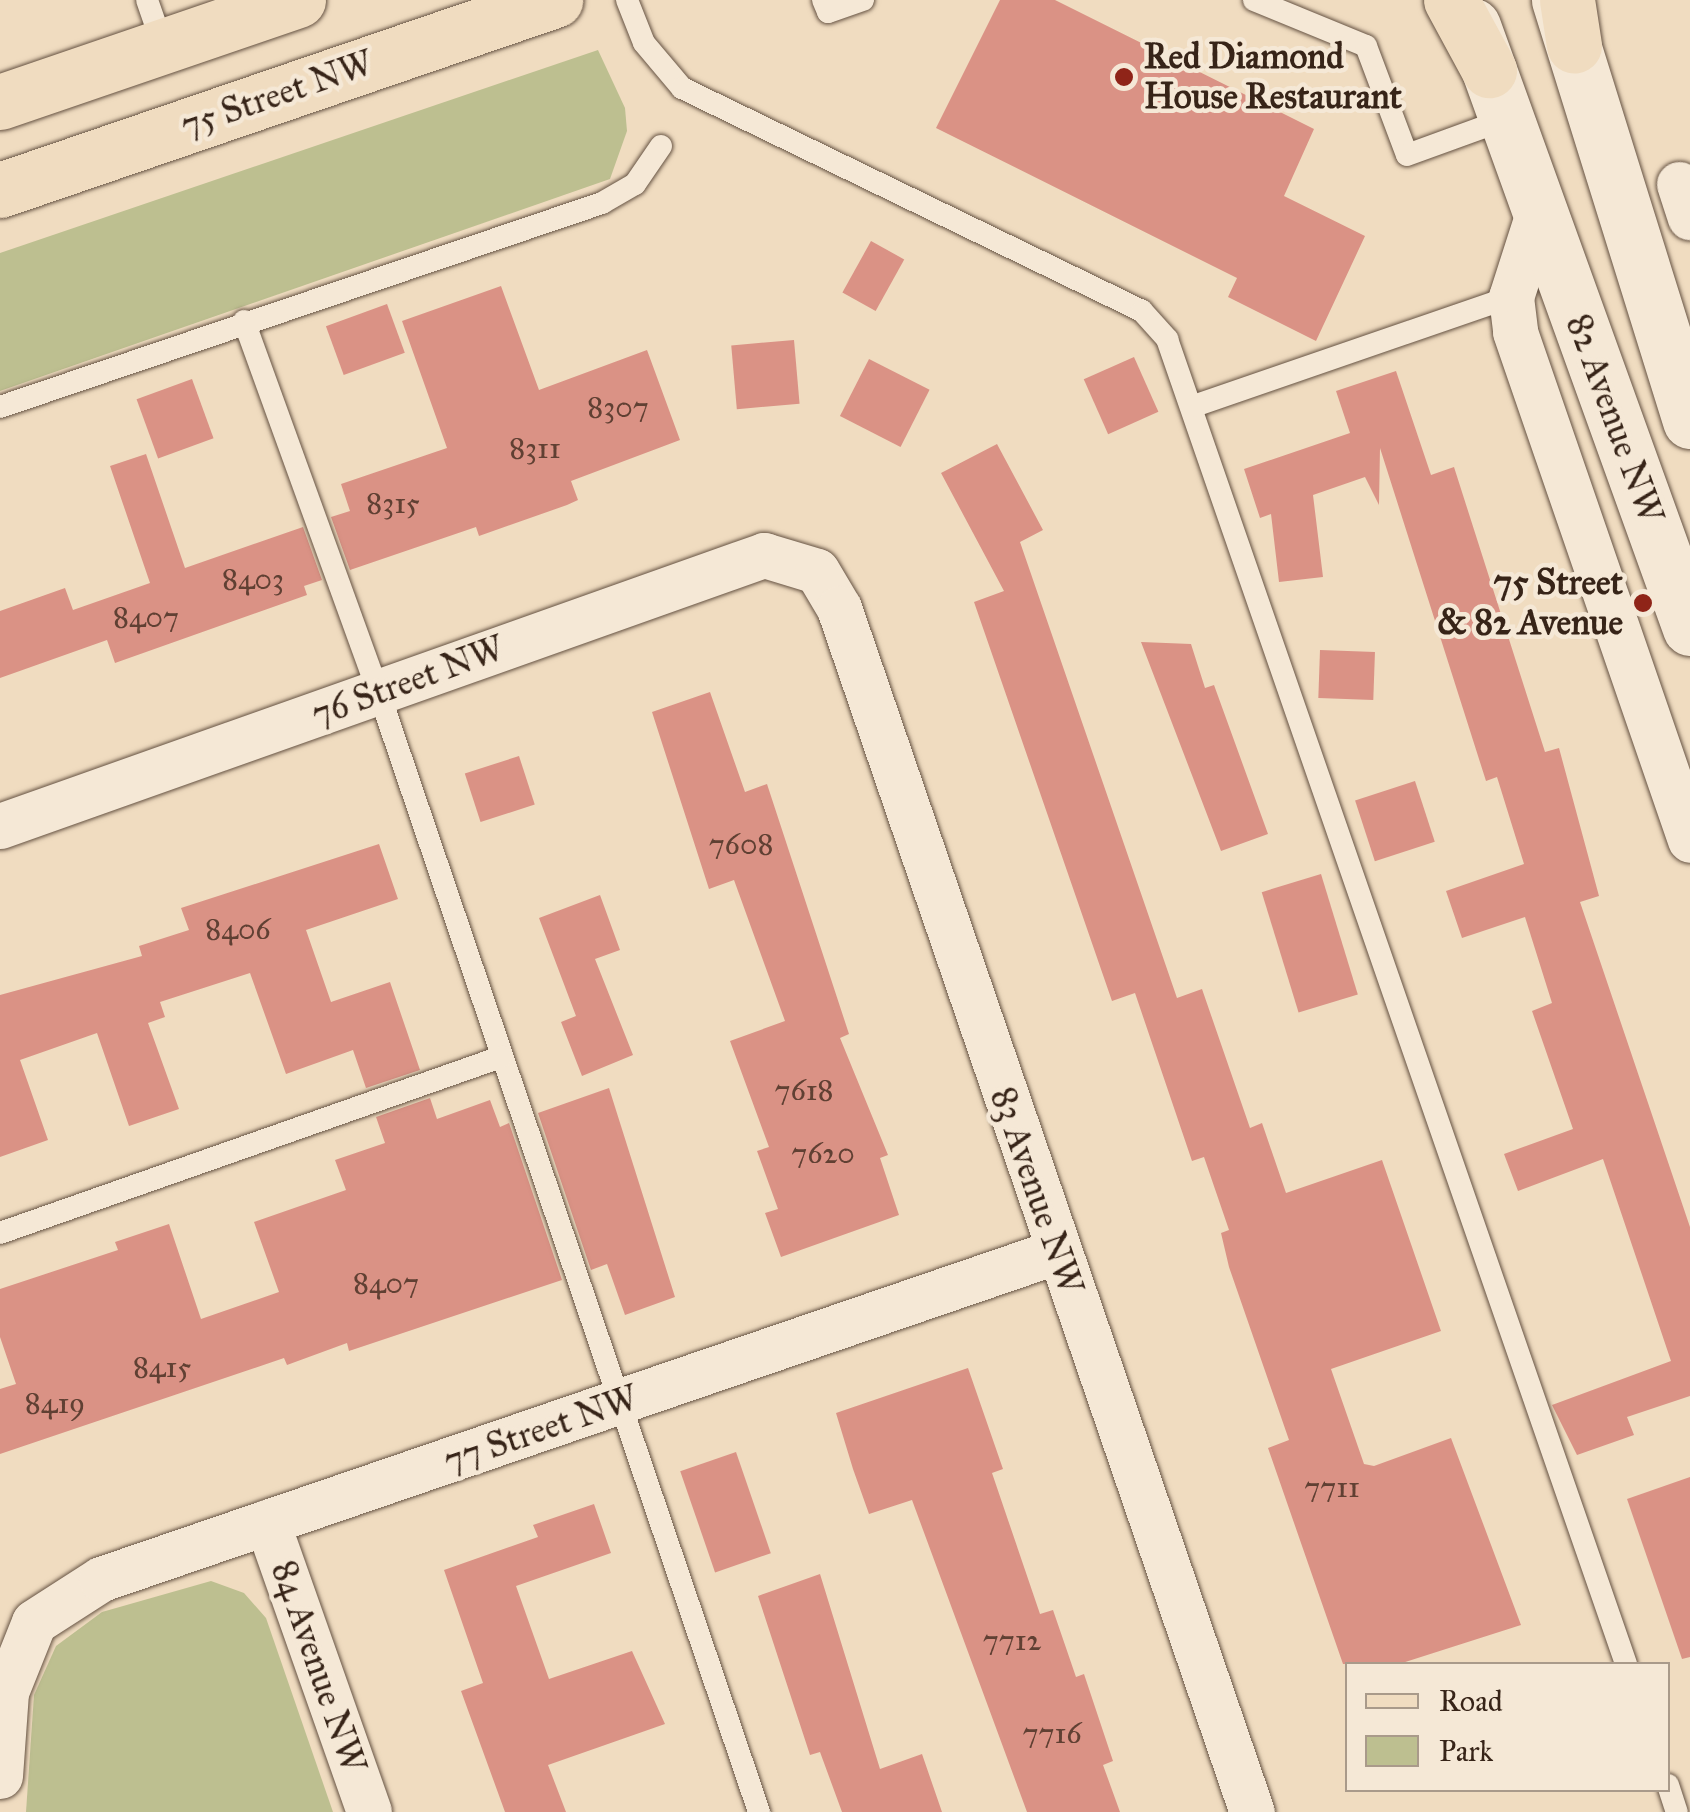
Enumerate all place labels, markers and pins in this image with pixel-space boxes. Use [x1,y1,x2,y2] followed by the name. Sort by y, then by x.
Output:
[1144,36,1402,118] place label: Red Diamond House Restaurant
[1113,66,1135,88] marker: Red Diamond House Restaurant
[1437,562,1623,644] place label: 75 Street & 82 Avenue
[1632,592,1654,614] marker: 75 Street & 82 Avenue

